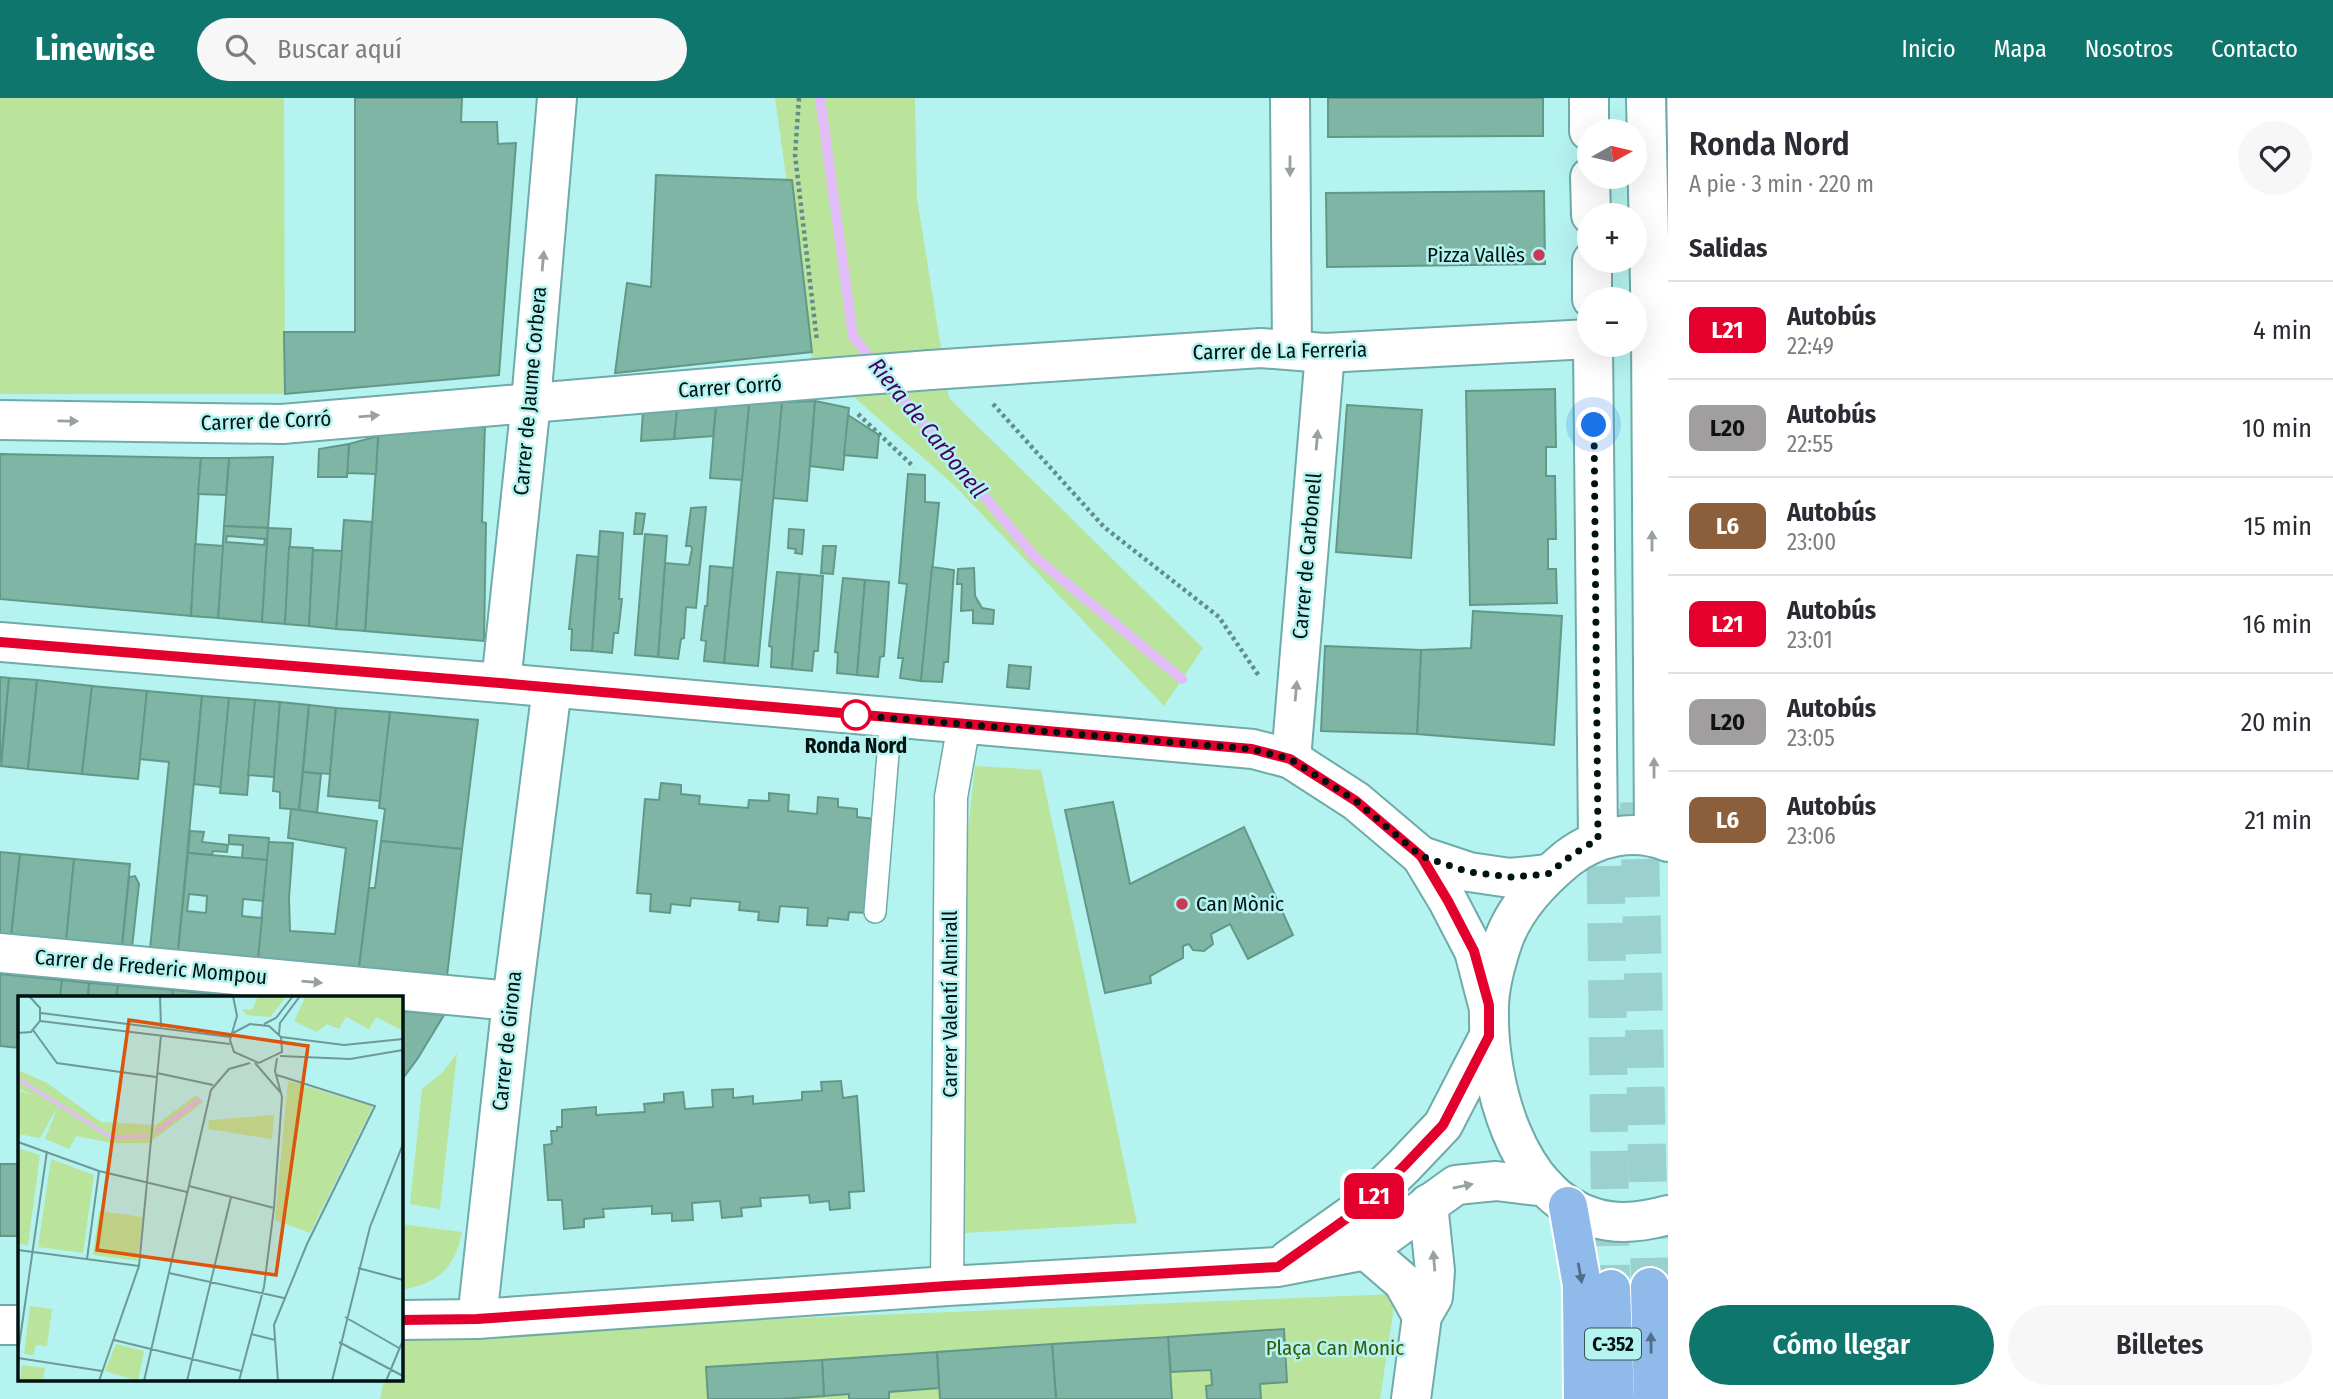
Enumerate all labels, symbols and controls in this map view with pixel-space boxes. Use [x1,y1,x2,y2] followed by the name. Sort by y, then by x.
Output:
[197,18,687,81] search box
[35,29,155,69] text: Linewise
[221,30,259,68] icon: search
[277,34,402,65] text: Buscar aquí
[1902,35,1956,63] text: Inicio
[1994,35,2047,63] text: Mapa
[2085,35,2173,63] text: Nosotros
[2211,35,2298,63] text: Contacto
[1577,119,1647,189] north arrow
[1577,119,1647,357] map controls
[2238,121,2312,195] button: heart
[1689,124,1850,164] text: Ronda Nord
[1285,155,1296,177] one-way arrow
[1689,170,1874,198] text: A pie · 3 min · 220 m
[1577,203,1647,273] button: +
[1689,233,1767,264] text: Salidas
[1427,242,1525,268] place label: Pizza Vallès
[1531,247,1547,263] marker: Pizza Vallès
[538,249,549,271] one-way arrow
[508,285,552,497] street label: Carrer de Jaume Corbera
[1577,287,1647,357] button: −
[1787,301,1876,332] text: Autobús
[2253,315,2312,346] text: 4 min
[1712,316,1743,344] text: L21
[1787,332,1834,360] text: 22:49
[1192,336,1368,366] street label: Carrer de La Ferreria
[863,352,993,504] water label: Riera de Carbonell
[677,370,783,404] street label: Carrer Corró
[1787,399,1876,430] text: Autobús
[200,406,332,436] street label: Carrer de Corró
[1576,407,1611,442] your location
[358,410,380,421] one-way arrow
[2242,413,2312,444] text: 10 min
[1710,414,1745,442] text: L20
[57,415,79,427] one-way arrow
[1312,428,1323,450] one-way arrow
[1787,430,1833,458] text: 22:55
[1287,471,1327,640] street label: Carrer de Carbonell
[1787,497,1876,528] text: Autobús
[2244,511,2312,542] text: 15 min
[1716,512,1739,540] text: L6
[1787,528,1836,556] text: 23:00
[1647,530,1658,552] one-way arrow
[1787,595,1876,626] text: Autobús
[2243,609,2312,640] text: 16 min
[1712,610,1743,638] text: L21
[1787,626,1833,654] text: 23:01
[1291,680,1302,702] one-way arrow
[1787,693,1876,724] text: Autobús
[841,700,871,730] marker: Ronda Nord
[2241,707,2312,738] text: 20 min
[1710,708,1745,736] text: L20
[1787,724,1835,752] text: 23:05
[805,733,907,759] place label: Ronda Nord
[1648,757,1660,779] one-way arrow
[1787,791,1876,822] text: Autobús
[2245,805,2312,836] text: 21 min
[1716,806,1739,834] text: L6
[1787,822,1836,850] text: 23:06
[1196,891,1284,917] place label: Can Mònic
[1174,896,1190,912] marker: Can Mònic
[937,910,963,1098] street label: Carrer Valentí Almirall
[34,944,268,990] street label: Carrer de Frederic Mompou
[487,970,527,1112] street label: Carrer de Girona
[301,977,323,988] one-way arrow
[18,996,402,1382] inset map
[1334,1173,1414,1219] line badge: L21
[1452,1180,1474,1191] one-way arrow
[1358,1182,1390,1210] text: L21
[1428,1250,1439,1272] one-way arrow
[1575,1262,1586,1284] one-way arrow
[1689,1305,1994,1385] button: Cómo llegar
[2008,1305,2312,1385] button: Billetes
[1585,1328,1641,1360] road number: C-352
[1645,1332,1657,1354] one-way arrow
[1266,1335,1404,1361] park label: Plaça Can Monic

